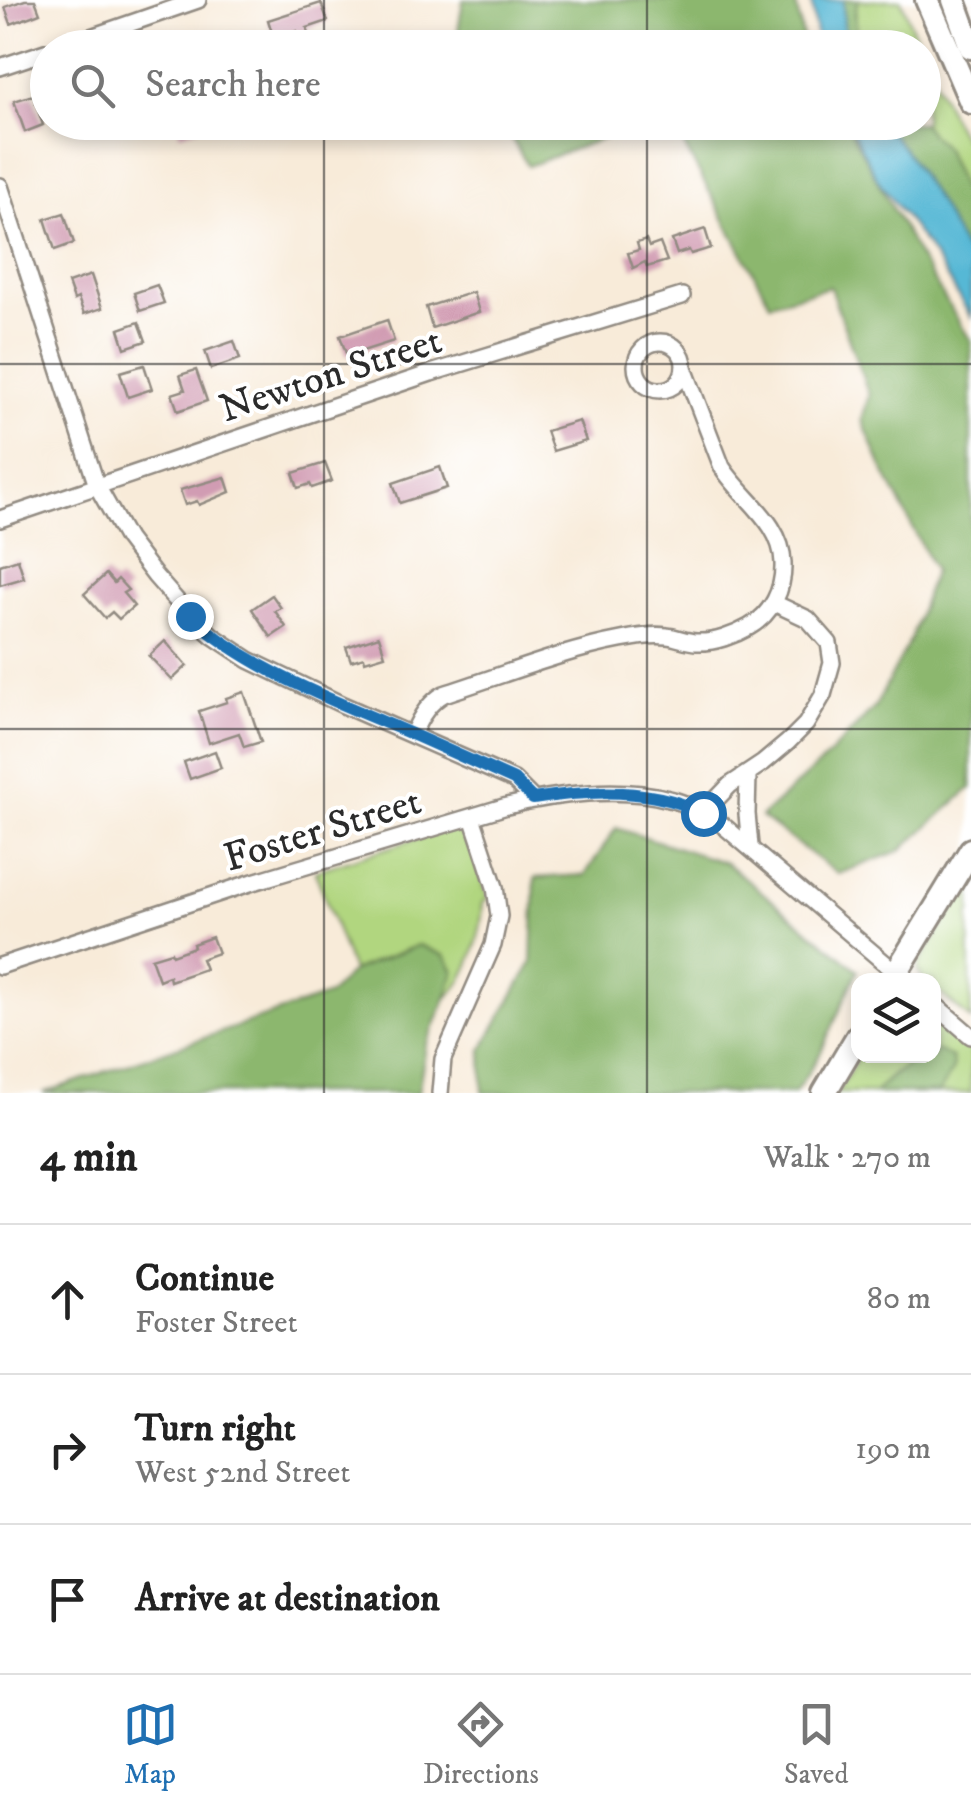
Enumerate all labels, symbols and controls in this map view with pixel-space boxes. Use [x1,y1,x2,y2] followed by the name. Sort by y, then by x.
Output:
[30,30,941,140] search box
[65,58,120,113] icon: search
[145,61,321,109] text: Search here
[214,316,448,435] street label: Newton Street
[168,594,214,640] route end
[218,777,427,885] street label: Foster Street
[681,791,727,837] route start
[851,973,941,1063] map controls
[851,973,941,1063] button: layers
[40,1132,138,1184] text: 4 min
[763,1138,931,1178] text: Walk · 270 m
[135,1255,274,1303] text: Continue
[40,1272,95,1327] icon: ahead
[867,1279,931,1319] text: 80 m
[135,1303,298,1343] text: Foster Street
[135,1405,296,1453] text: Turn right
[40,1422,95,1477] icon: right
[855,1429,931,1469] text: 190 m
[135,1453,351,1493] text: West 52nd Street
[40,1572,95,1627] icon: arrive
[135,1575,440,1623] text: Arrive at destination
[123,1697,178,1792] tab: Map
[423,1697,539,1792] tab: Directions
[784,1697,848,1792] tab: Saved

